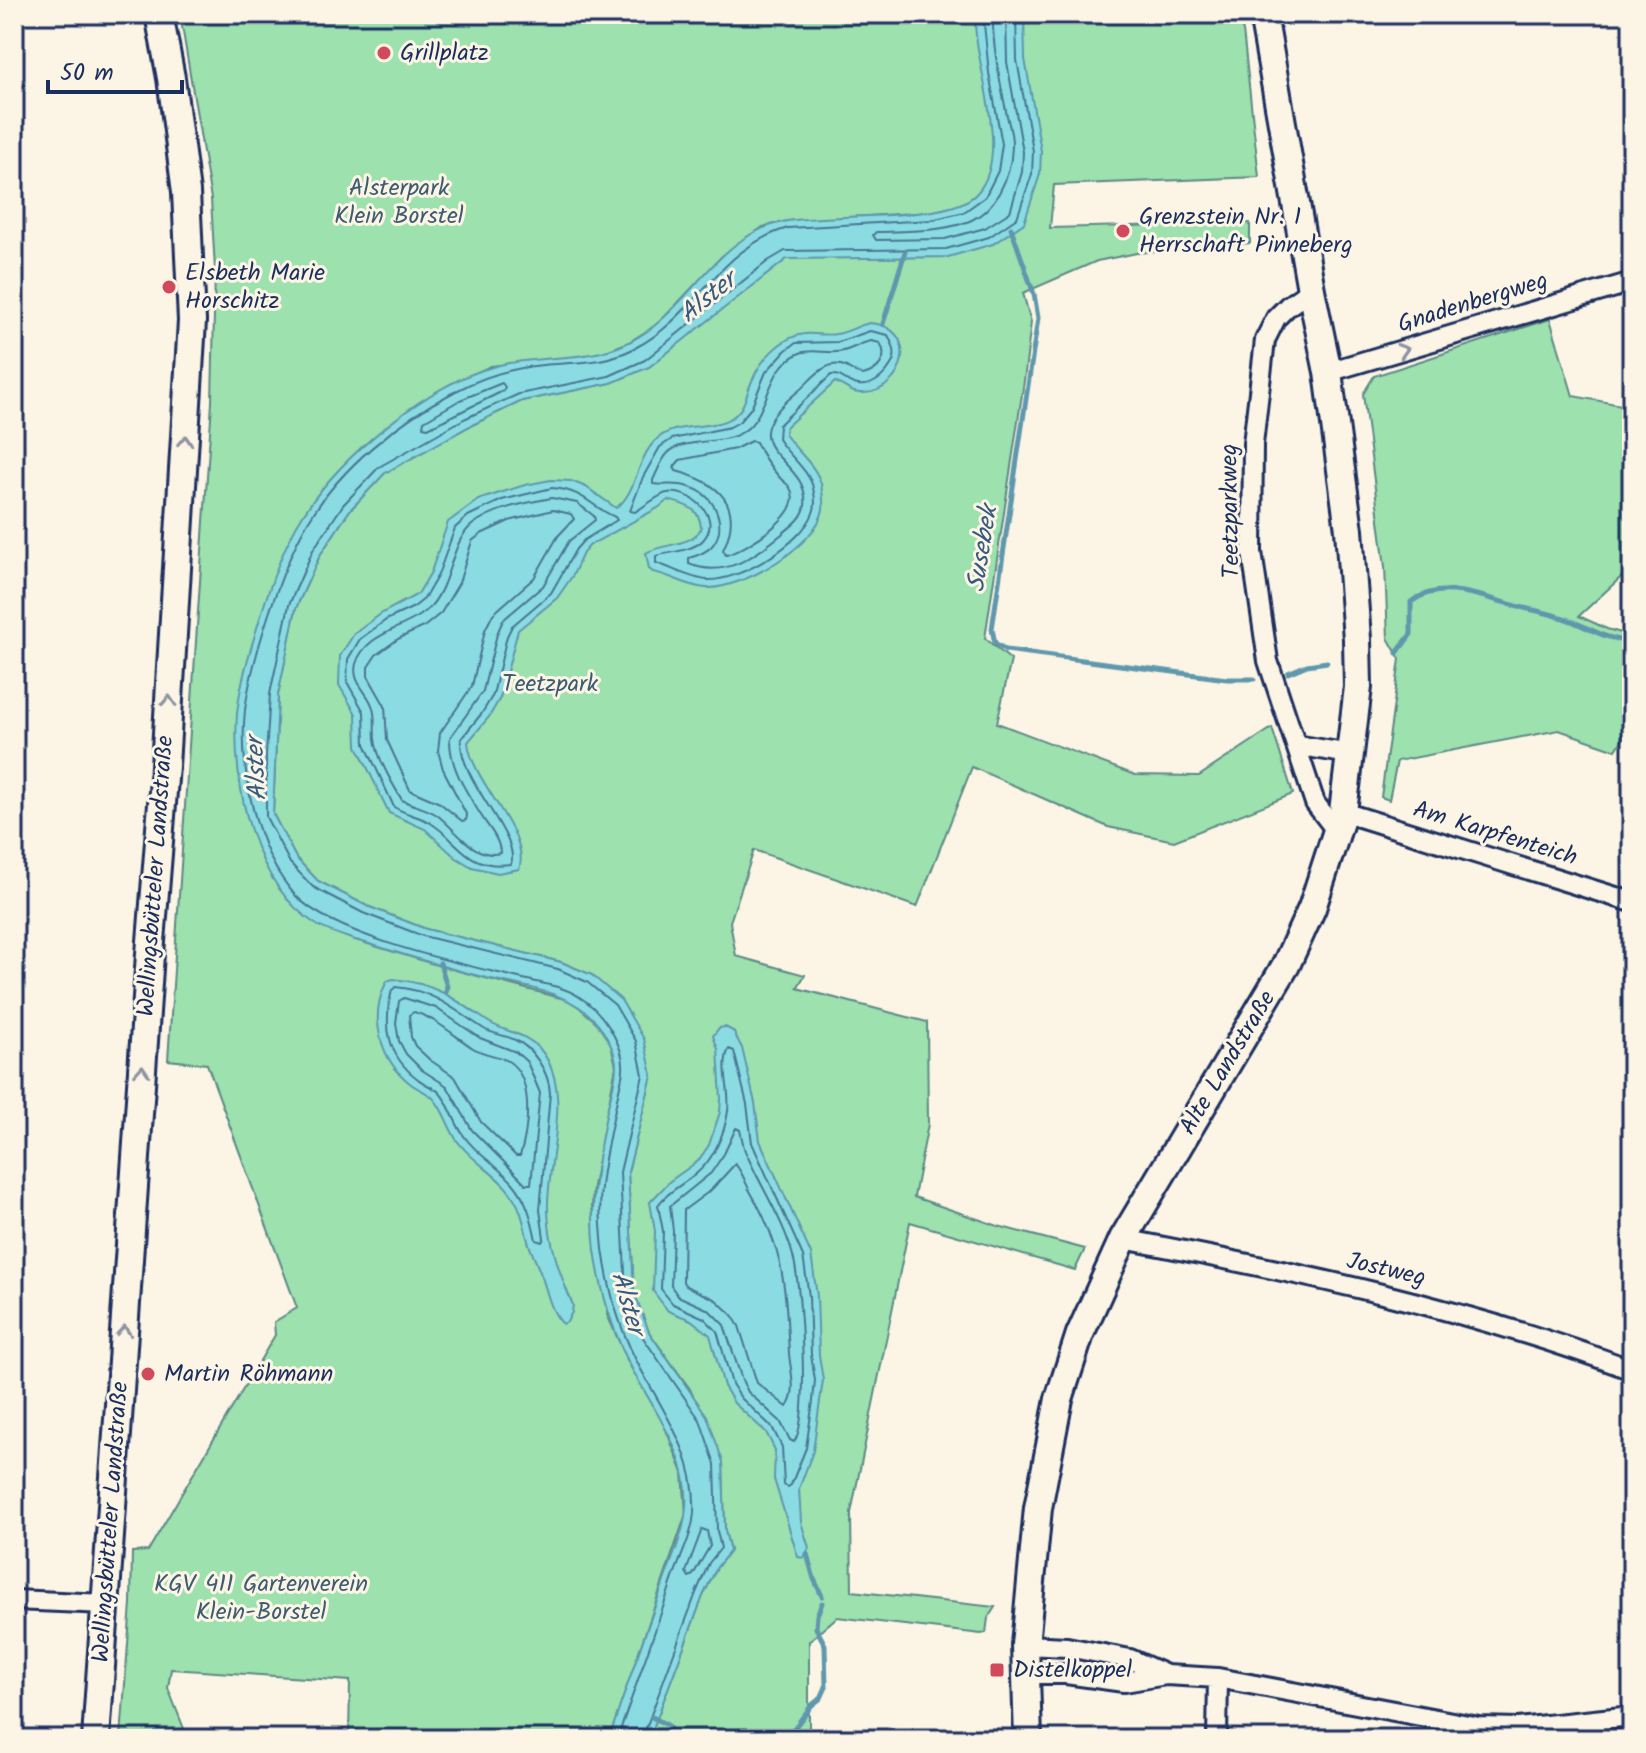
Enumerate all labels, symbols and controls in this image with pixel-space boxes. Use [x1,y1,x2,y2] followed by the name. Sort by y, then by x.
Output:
[400,34,489,73] place label: Grillplatz
[48,44,182,94] scale bar
[375,44,393,62] marker: Grillplatz
[60,54,114,93] text: 50 m
[334,169,464,236] park label: Alsterpark Klein Borstel
[1139,198,1353,265] place label: Grenzstein Nr. 1 Herrschaft Pinneberg
[1114,222,1132,240] marker: Grenzstein Nr. 1 Herrschaft Pinneberg
[185,254,325,321] place label: Elsbeth Marie Horschitz
[670,258,750,334] water label: Alster
[1393,262,1553,344] street label: Gnadenbergweg
[160,278,178,296] marker: Elsbeth Marie Horschitz
[1396,343,1410,359] one-way arrow
[176,434,193,447] one-way arrow
[1210,443,1252,579] street label: Teetzparkweg
[955,499,1011,595] water label: Susebek
[502,665,599,704] park label: Teetzpark
[160,694,177,707] one-way arrow
[234,731,280,802] water label: Alster
[127,734,185,1018] street label: Wellingsbütteler Landstraße
[1408,790,1582,878] street label: Am Karpfenteich
[1169,983,1287,1143] street label: Alte Landstraße
[133,1065,150,1078] one-way arrow
[1343,1242,1429,1298] street label: Jostweg
[598,1267,657,1345] water label: Alster
[116,1324,133,1337] one-way arrow
[164,1355,333,1394] place label: Martin Röhmann
[139,1365,157,1383] marker: Martin Röhmann
[82,1380,140,1664] street label: Wellingsbütteler Landstraße
[154,1565,368,1632] park label: KGV 411 Gartenverein Klein-Borstel
[1013,1651,1132,1690] place label: Distelkoppel
[988,1661,1006,1679] marker: Distelkoppel

